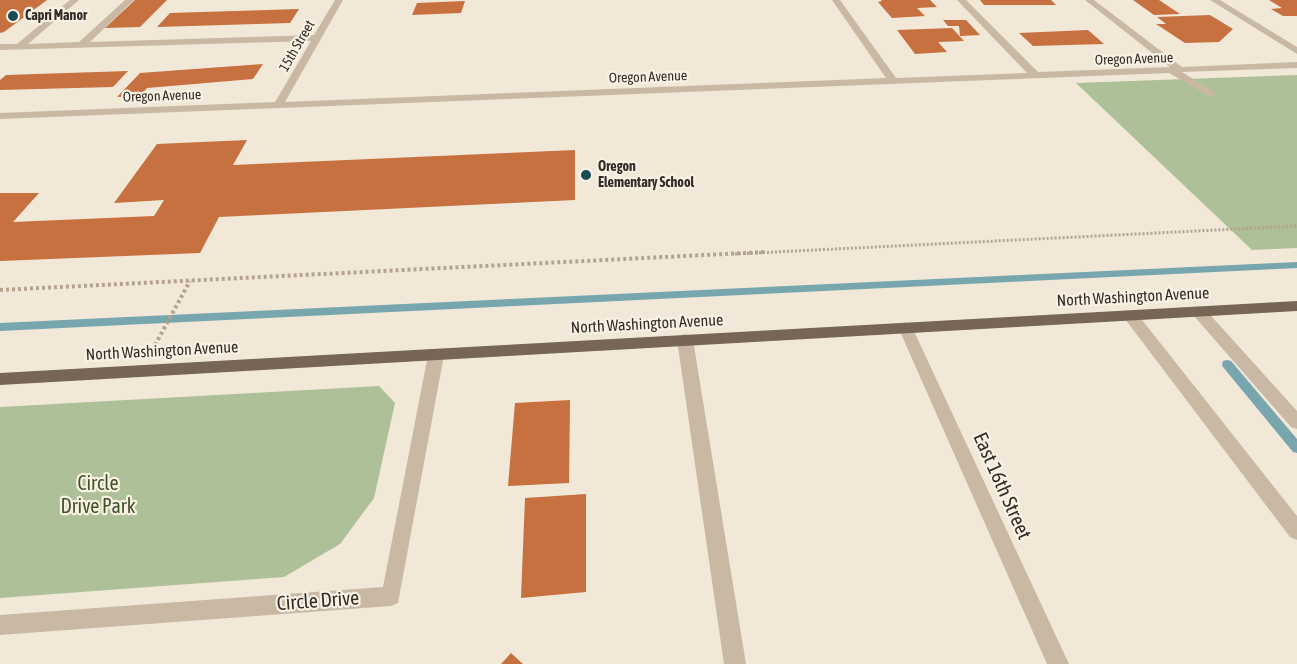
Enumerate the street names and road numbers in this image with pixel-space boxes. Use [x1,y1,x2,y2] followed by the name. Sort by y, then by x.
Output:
[276,17,318,75] street label: 15th Street
[1095,49,1173,69] street label: Oregon Avenue
[609,67,687,87] street label: Oregon Avenue
[123,86,201,106] street label: Oregon Avenue
[1056,283,1210,311] street label: North Washington Avenue
[570,310,724,338] street label: North Washington Avenue
[85,337,239,365] street label: North Washington Avenue
[968,429,1036,543] street label: East 16th Street
[276,586,360,616] street label: Circle Drive

